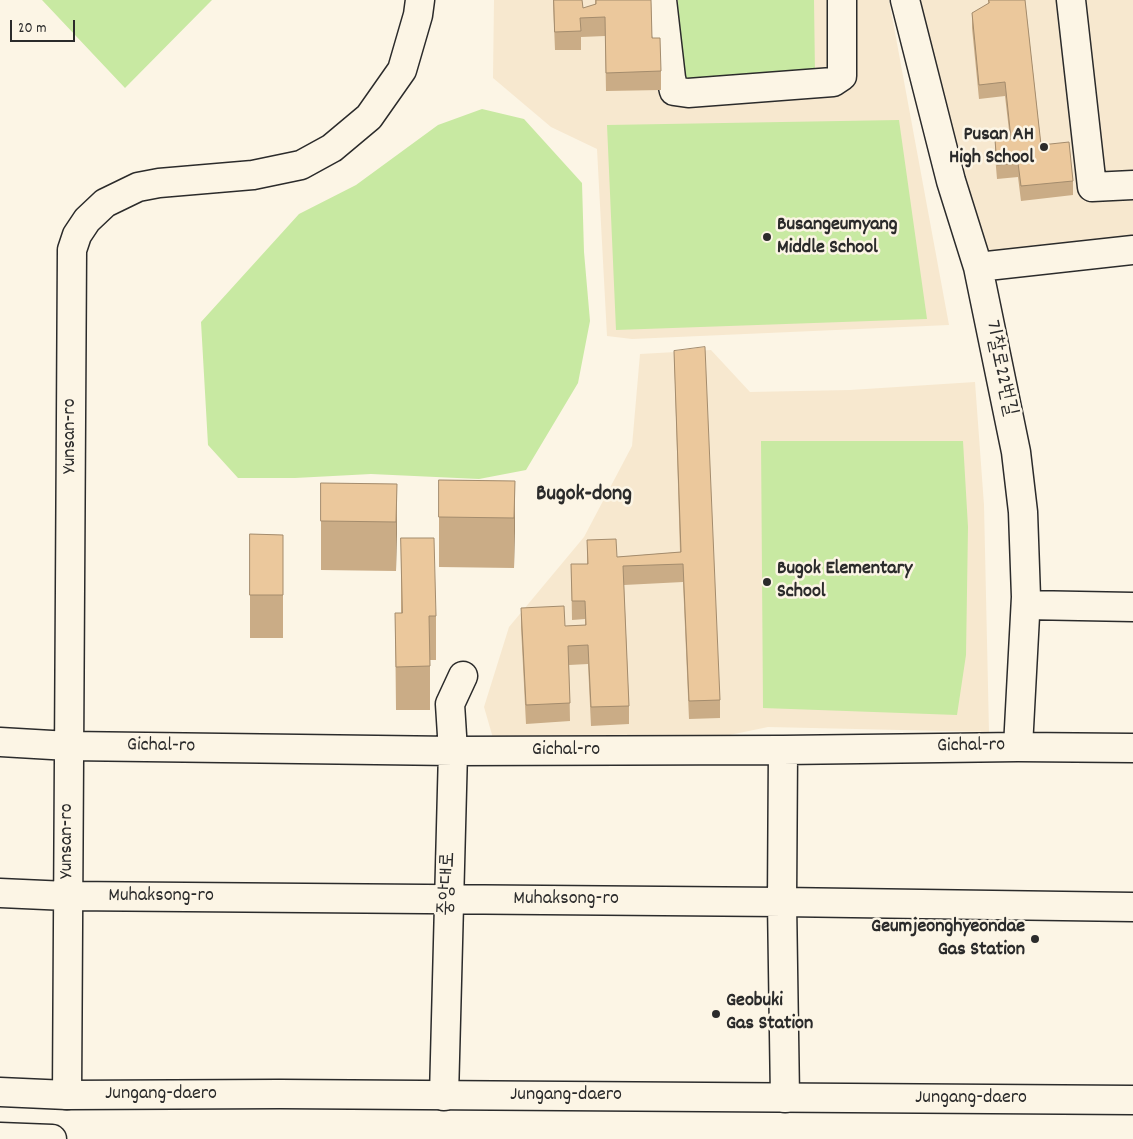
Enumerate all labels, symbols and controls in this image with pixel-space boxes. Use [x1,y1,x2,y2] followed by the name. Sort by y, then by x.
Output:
[12,10,78,42] scale bar
[18,18,46,40] text: 20 m
[949,124,1034,171] place label: Pusan AH High School
[1038,141,1050,153] marker: Pusan AH High School
[777,214,898,261] place label: Busangeumyang Middle School
[761,231,773,243] marker: Busangeumyang Middle School
[977,318,1021,418] street label: 기찰로22번길
[59,398,83,474] street label: Yunsan-ro
[536,483,632,509] district label: Bugok-dong
[777,558,912,605] place label: Bugok Elementary School
[761,576,773,588] marker: Bugok Elementary School
[127,734,195,760] street label: Gichal-ro
[937,734,1005,760] street label: Gichal-ro
[532,739,600,763] street label: Gichal-ro
[56,803,80,879] street label: Yunsan-ro
[436,851,462,917] street label: 중앙대로
[108,885,214,909] street label: Muhaksong-ro
[513,888,619,912] street label: Muhaksong-ro
[871,916,1025,963] place label: Geumjeonghyeondae Gas Station
[1029,933,1041,945] marker: Geumjeonghyeondae Gas Station
[726,990,813,1037] place label: Geobuki Gas Station
[710,1008,722,1020] marker: Geobuki Gas Station
[105,1083,217,1107] street label: Jungang-daero
[510,1084,622,1108] street label: Jungang-daero
[915,1087,1027,1111] street label: Jungang-daero

